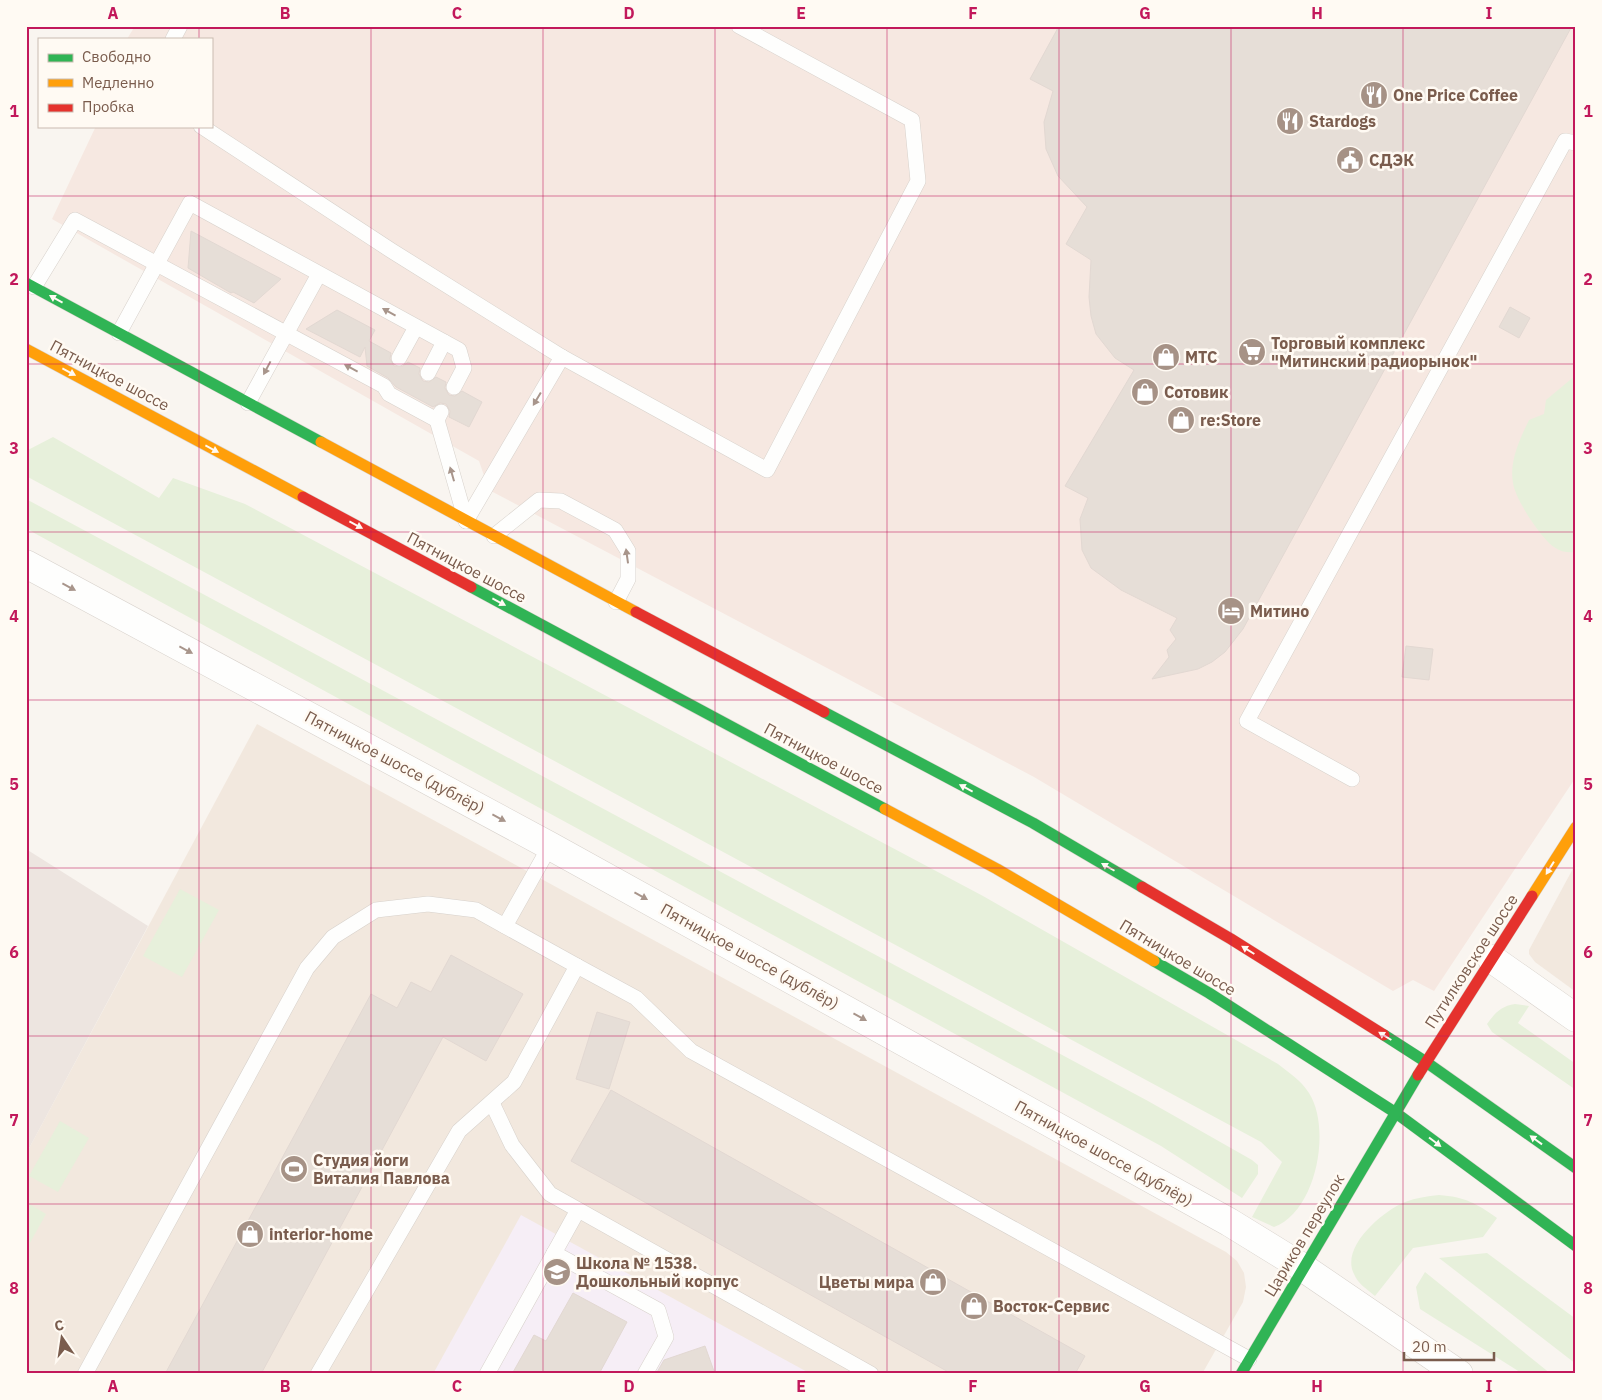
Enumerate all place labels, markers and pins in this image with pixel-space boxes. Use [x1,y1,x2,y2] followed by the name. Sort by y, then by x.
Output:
[1359,80,1389,110] restaurant icon: One Price Coffee
[1393,85,1518,105] place label: One Price Coffee
[1275,106,1305,136] restaurant icon: Stardogs
[1309,111,1376,131] place label: Stardogs
[1335,145,1365,175] public building icon: СДЭК
[1369,150,1414,170] place label: СДЭК
[1271,333,1477,371] place label: Торговый комплекс "Митинский радиорынок"
[1237,337,1267,367] supermarket icon: Торговый комплекс "Митинский радиорынок"
[1151,342,1181,372] shop icon: МТС
[1185,347,1217,367] place label: МТС
[1130,377,1160,407] shop icon: Сотовик
[1164,382,1228,402] place label: Сотовик
[1166,405,1196,435] shop icon: re:Store
[1200,410,1261,430] place label: re:Store
[1216,596,1246,626] hotel icon: Митино
[1250,601,1309,621] place label: Митино
[313,1150,450,1188] place label: Студия йоги Виталия Павлова
[279,1154,309,1184] sports icon: Студия йоги Виталия Павлова
[235,1219,265,1249] shop icon: interior-home
[269,1224,373,1244] place label: interior-home
[576,1253,739,1291] place label: Школа № 1538. Дошкольный корпус
[542,1257,572,1287] school or university icon: Школа № 1538. Дошкольный корпус
[918,1267,948,1297] shop icon: Цветы мира
[819,1272,914,1292] place label: Цветы мира
[959,1291,989,1321] shop icon: Восток-Сервис
[993,1296,1110,1316] place label: Восток-Сервис

